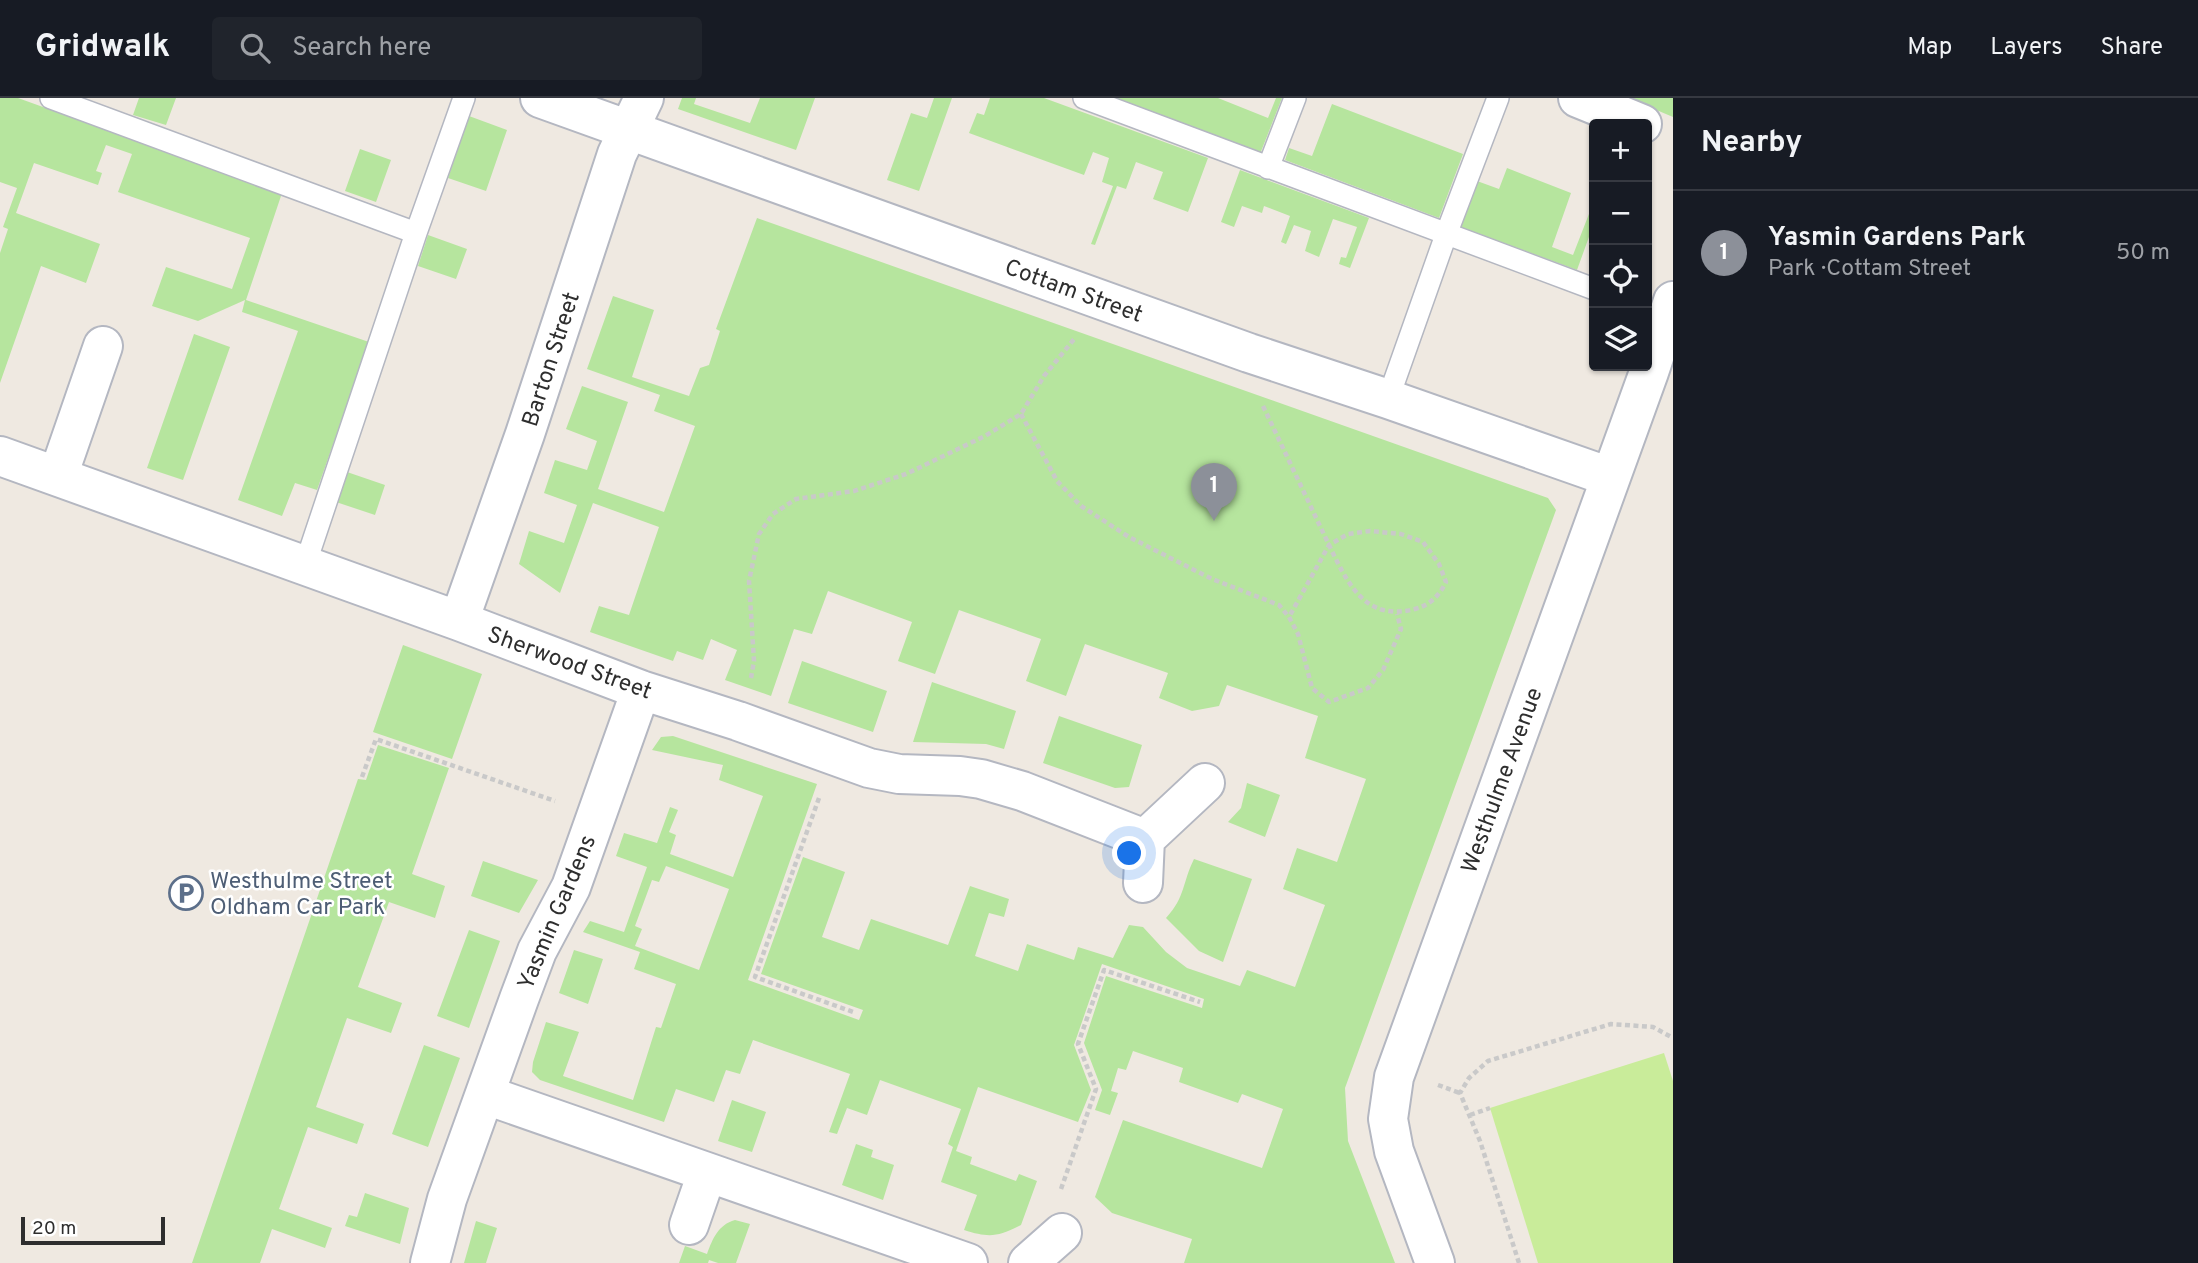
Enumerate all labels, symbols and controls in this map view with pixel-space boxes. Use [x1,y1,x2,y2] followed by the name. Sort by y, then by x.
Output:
[212,17,702,80] search box
[35,27,170,69] text: Gridwalk
[236,29,274,67] icon: search
[292,32,431,65] text: Search here
[1907,33,1952,63] text: Map
[1990,33,2062,63] text: Layers
[2100,33,2163,63] text: Share
[1589,119,1652,371] map controls
[1589,119,1652,182] button: +
[1701,125,1802,162] text: Nearby
[1589,182,1652,245] button: −
[1768,222,2026,255] text: Yasmin Gardens Park
[1719,239,1729,268] text: 1
[2116,239,2170,268] text: 50 m
[1589,245,1652,308] button: locate
[1000,254,1146,331] street label: Cottam Street
[1768,255,1971,284] text: Park · Cottam Street
[517,289,588,431] street label: Barton Street
[1589,308,1652,371] button: layers
[1191,463,1237,521] pin: 1
[483,621,655,708] street label: Sherwood Street
[1456,684,1550,878] street label: Westhulme Avenue
[513,831,604,995] street label: Yasmin Gardens
[1112,836,1146,870] your location
[210,868,393,923] place label: Westhulme Street Oldham Car Park
[167,874,205,912] parking icon: Westhulme Street Oldham Car Park
[21,1214,164,1246] scale bar
[32,1217,76,1241] text: 20 m

